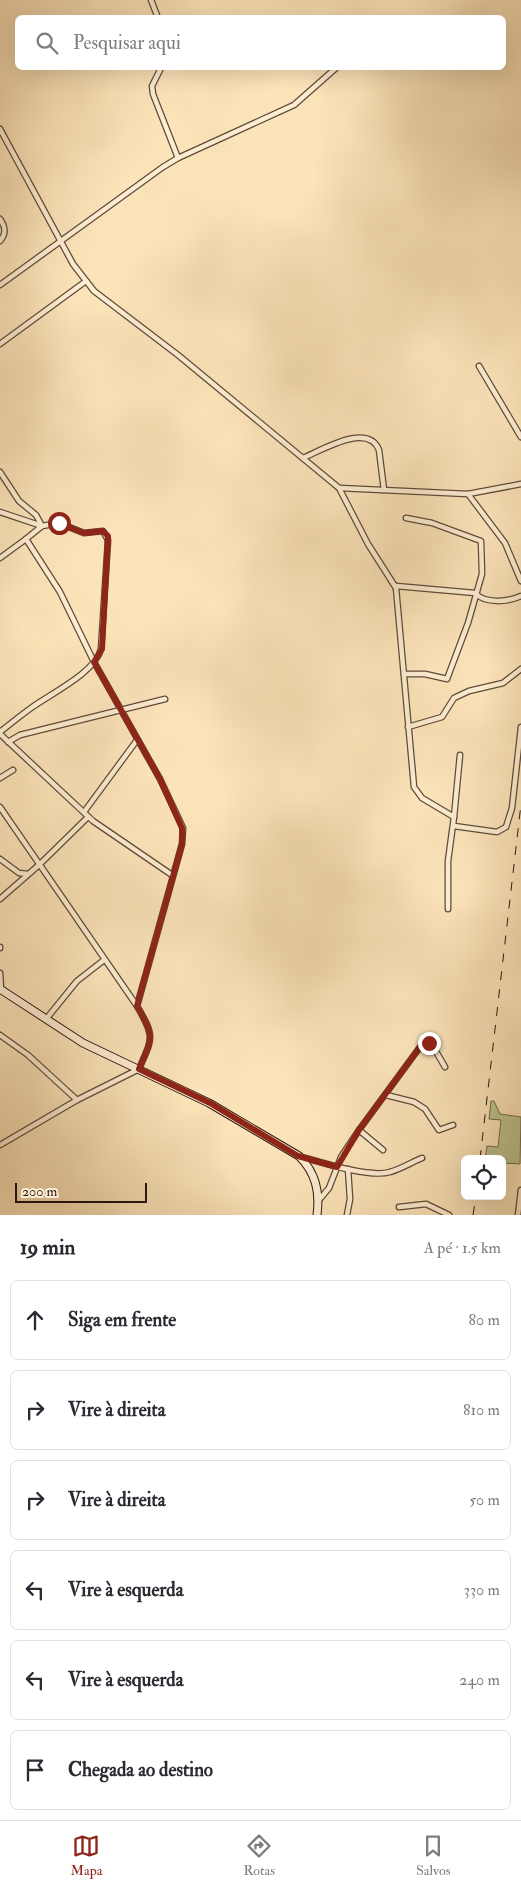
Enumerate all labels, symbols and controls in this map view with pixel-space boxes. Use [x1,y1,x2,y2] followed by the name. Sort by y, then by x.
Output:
[15,15,506,70] search box
[33,29,61,57] icon: search
[73,31,181,55] text: Pesquisar aqui
[48,512,71,535] route start
[418,1032,441,1055] route end
[461,1155,506,1200] map controls
[461,1155,506,1200] button: locate
[15,1180,148,1203] scale bar
[22,1183,57,1200] text: 200 m
[20,1234,75,1261] text: 19 min
[424,1238,501,1258] text: A pé · 1.5 km
[21,1306,49,1334] icon: ahead
[68,1308,176,1332] text: Siga em frente
[469,1310,500,1330] text: 80 m
[21,1396,49,1424] icon: right
[68,1398,165,1422] text: Vire à direita
[463,1400,500,1420] text: 810 m
[21,1486,49,1514] icon: right
[68,1488,165,1512] text: Vire à direita
[469,1490,500,1510] text: 50 m
[21,1576,49,1604] icon: left
[68,1578,183,1602] text: Vire à esquerda
[464,1580,500,1600] text: 330 m
[21,1666,49,1694] icon: left
[68,1668,183,1692] text: Vire à esquerda
[459,1670,500,1690] text: 240 m
[21,1756,49,1784] icon: arrive
[68,1758,213,1782] text: Chegada ao destino
[70,1832,102,1879] tab: Mapa
[243,1832,275,1879] tab: Rotas
[416,1832,451,1879] tab: Salvos

